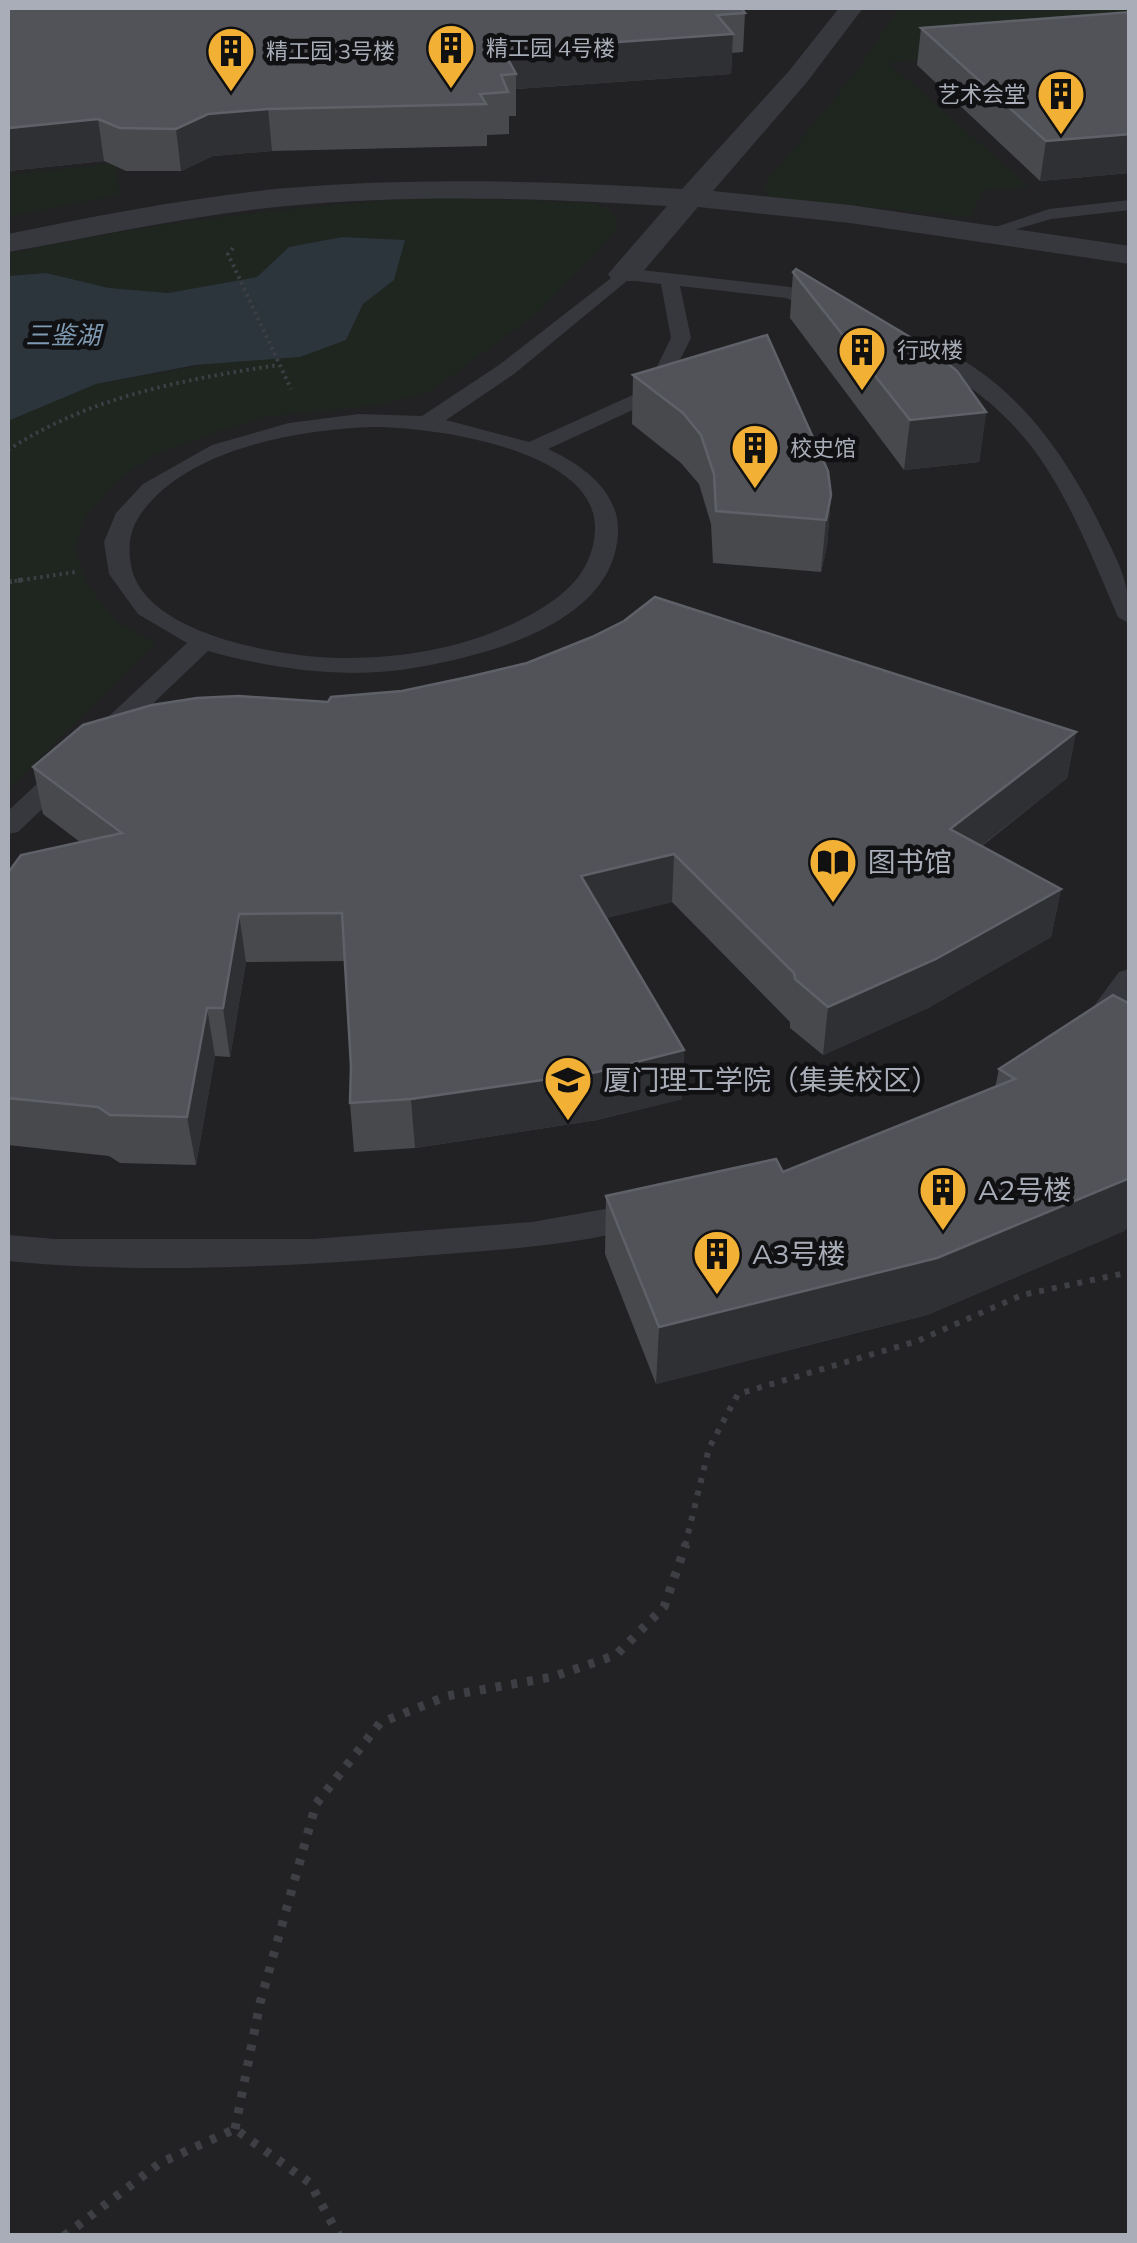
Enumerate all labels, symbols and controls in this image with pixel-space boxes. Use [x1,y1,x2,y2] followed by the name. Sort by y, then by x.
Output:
[425,22,477,90] building icon: 精工园 4号楼
[205,25,257,93] building icon: 精工园 3号楼
[486,34,615,62] place label: 精工园 4号楼
[266,37,395,65] place label: 精工园 3号楼
[1035,68,1087,136] building icon: 艺术会堂
[938,80,1026,108] place label: 艺术会堂
[25,319,104,350] water label: 三鉴湖
[836,324,888,392] building icon: 行政楼
[897,336,963,364] place label: 行政楼
[729,422,781,490] building icon: 校史馆
[790,434,856,462] place label: 校史馆
[807,836,859,904] library icon: 图书馆
[868,844,952,879] place label: 图书馆
[542,1054,594,1122] school or university icon: 厦门理工学院（集美校区）
[603,1062,939,1097] place label: 厦门理工学院（集美校区）
[917,1164,969,1232] building icon: A2号楼
[978,1172,1071,1207] place label: A2号楼
[691,1228,743,1296] building icon: A3号楼
[752,1236,845,1271] place label: A3号楼

